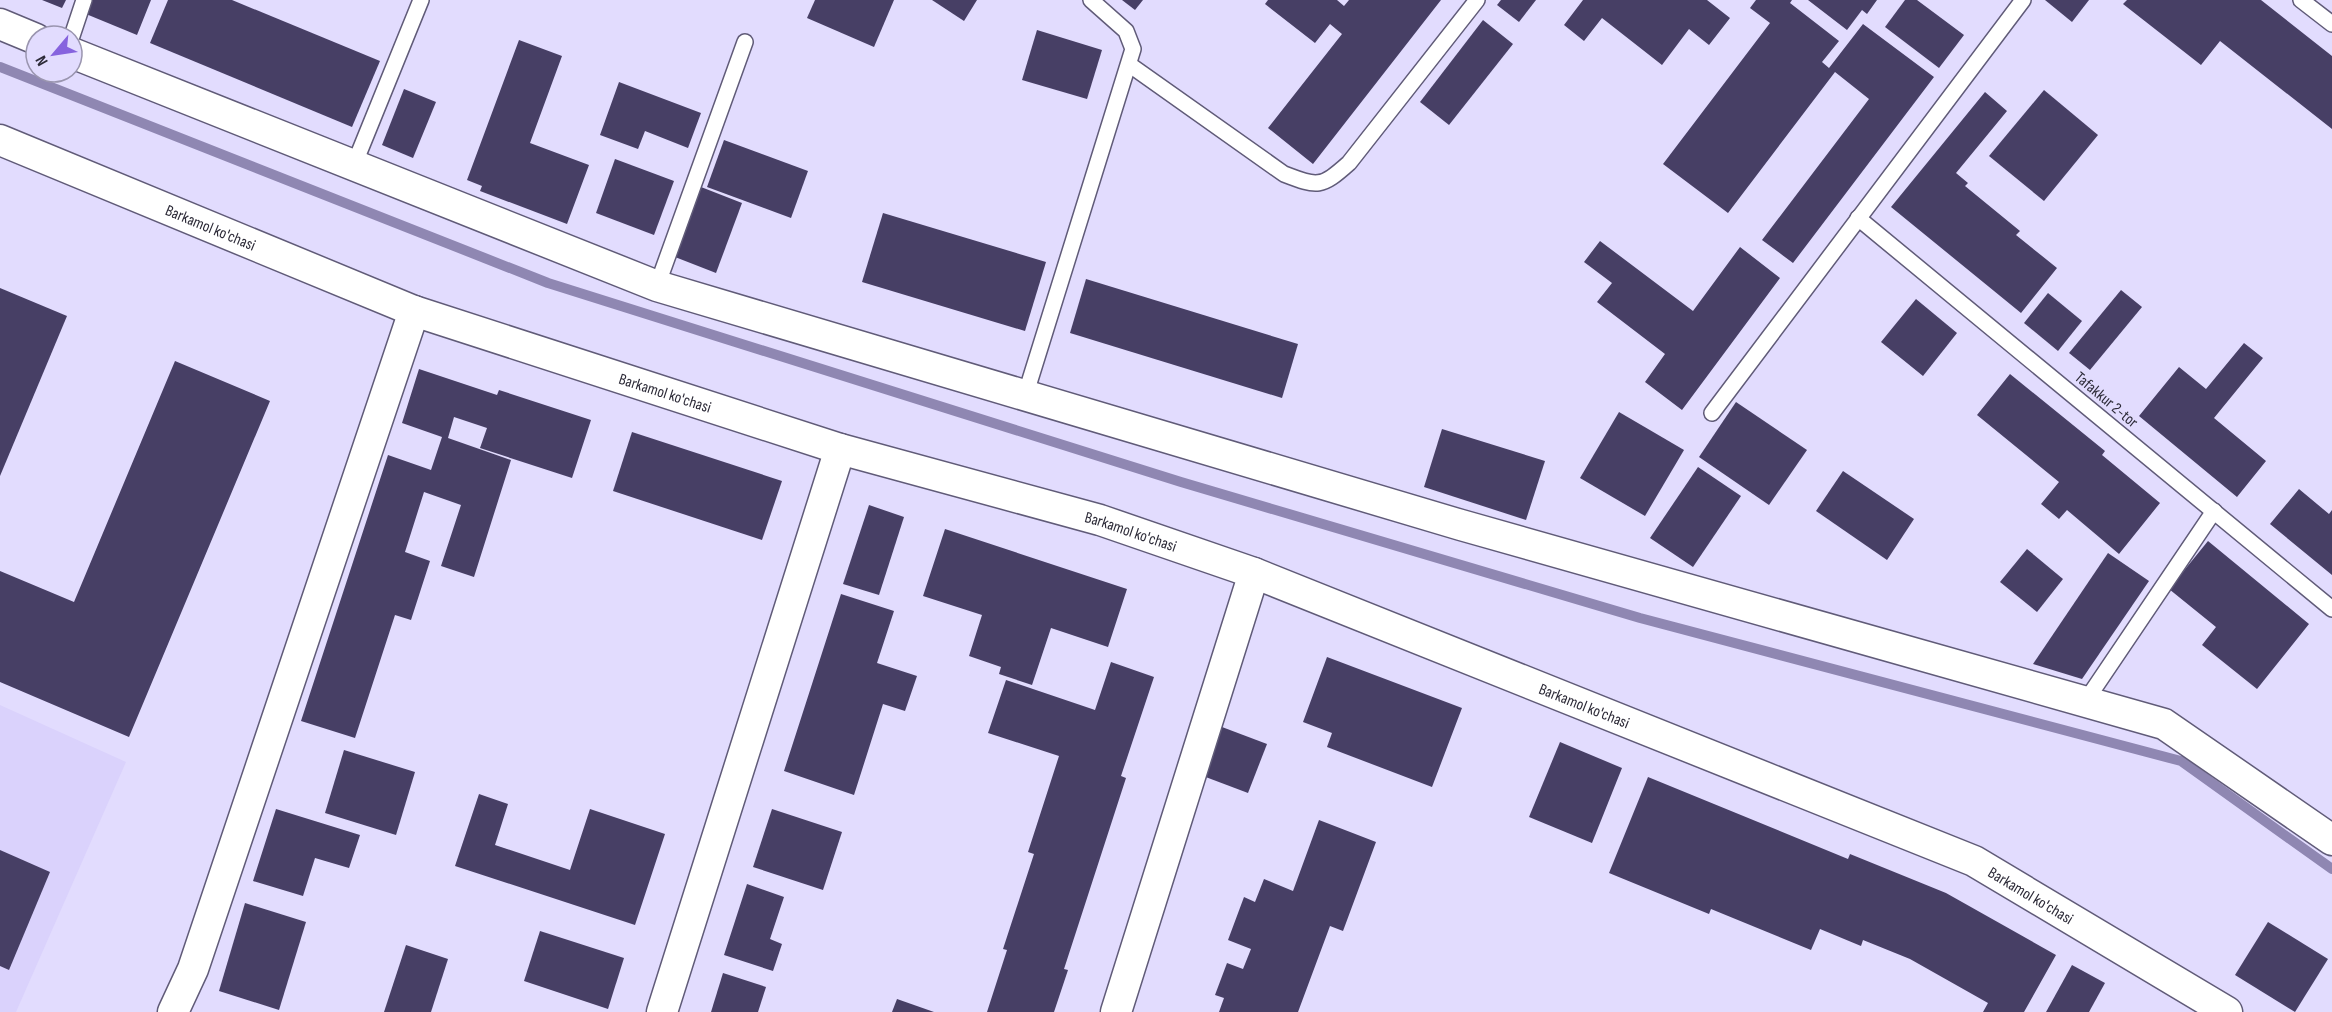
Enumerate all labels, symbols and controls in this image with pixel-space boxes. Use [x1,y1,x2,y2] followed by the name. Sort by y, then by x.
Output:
[24,24,84,84] north arrow
[32,52,53,69] text: N
[162,201,258,256] street label: Barkamol ko'chasi
[2071,368,2142,432] street label: Tafakkur 2-tor
[616,370,713,418] street label: Barkamol ko'chasi
[1082,508,1179,557] street label: Barkamol ko'chasi
[1536,680,1632,733] street label: Barkamol ko'chasi
[1984,864,2076,929] street label: Barkamol ko'chasi

